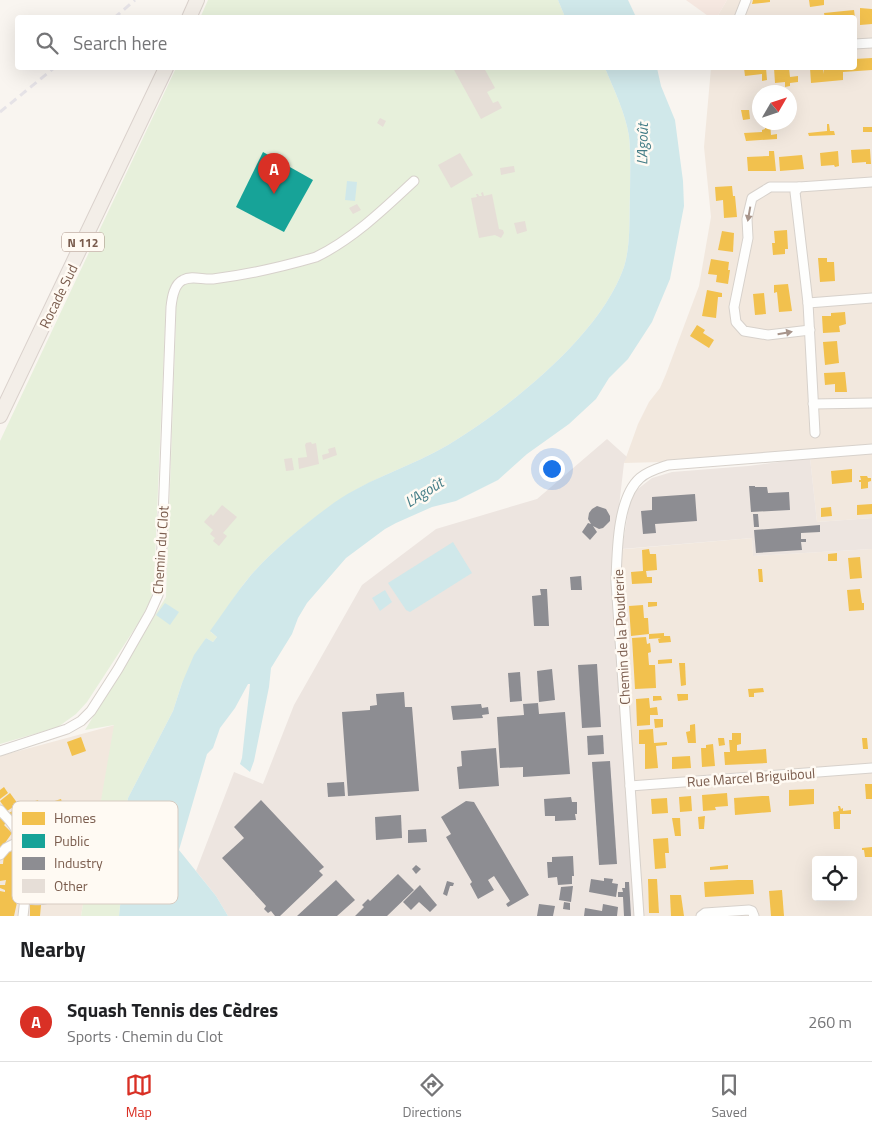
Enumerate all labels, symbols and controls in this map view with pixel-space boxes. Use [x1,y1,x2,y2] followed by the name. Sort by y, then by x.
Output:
[15,15,857,70] search box
[73,28,167,57] text: Search here
[33,29,61,57] icon: search
[752,85,797,130] north arrow
[630,121,654,165] water label: L'Agoût
[258,153,290,194] pin: A
[744,206,752,222] one-way arrow
[62,232,104,252] road number: N 112
[33,260,83,332] street label: Rocade Sud
[777,328,793,336] one-way arrow
[539,456,565,482] your location
[400,470,450,513] water label: L'Agoût
[146,505,174,595] street label: Chemin du Clot
[607,569,635,705] street label: Chemin de la Poudrerie
[686,762,816,792] street label: Rue Marcel Briguiboul
[12,801,178,904] legend
[54,807,96,828] text: Homes
[54,830,90,851] text: Public
[54,852,103,873] text: Industry
[812,856,857,901] map controls
[812,856,857,901] button: locate
[54,875,88,896] text: Other
[20,933,85,965] text: Nearby
[67,995,278,1024] text: Squash Tennis des Cèdres
[31,1010,41,1034] text: A
[808,1010,852,1034] text: 260 m
[67,1024,223,1048] text: Sports · Chemin du Clot
[125,1071,153,1122] tab: Map
[402,1071,462,1122] tab: Directions
[712,1071,747,1122] tab: Saved

